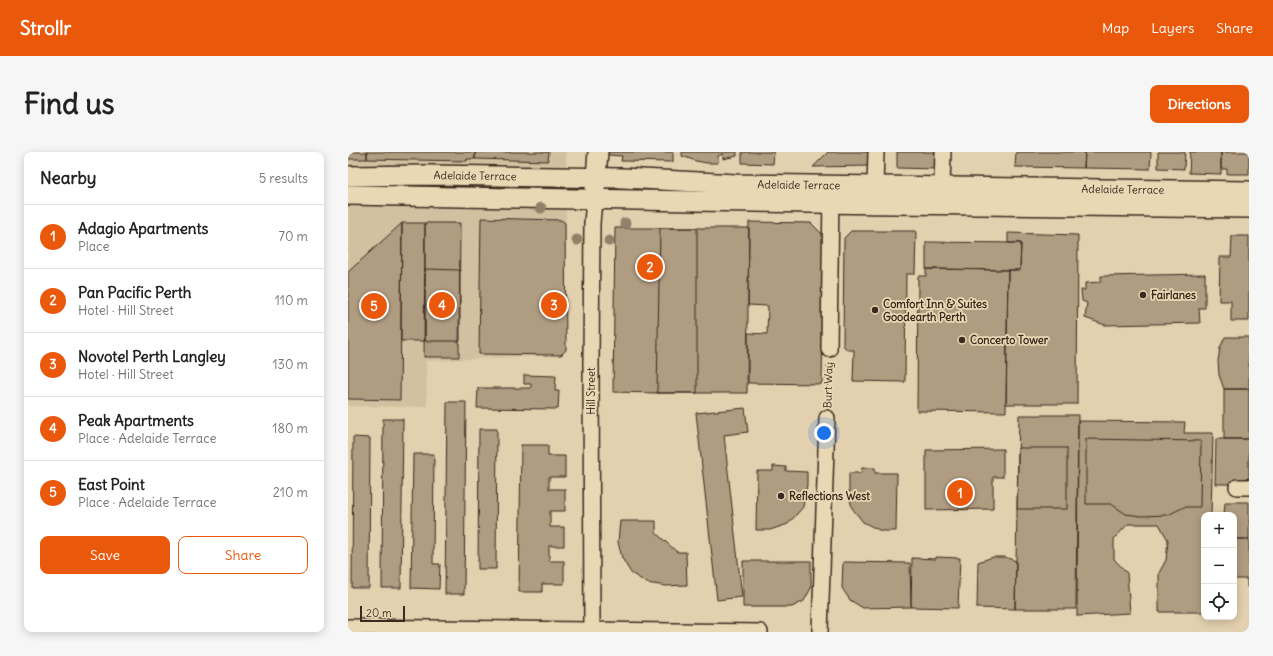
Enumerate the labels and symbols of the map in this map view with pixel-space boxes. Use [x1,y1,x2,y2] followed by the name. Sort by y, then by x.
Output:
[433,168,517,183] street label: Adelaide Terrace
[757,177,840,192] street label: Adelaide Terrace
[1081,182,1164,197] street label: Adelaide Terrace
[637,252,663,282] pin: 2
[1151,288,1196,302] place label: Fairlanes
[429,290,455,320] pin: 4
[541,290,567,320] pin: 3
[1138,290,1148,300] marker: Fairlanes
[361,291,387,321] pin: 5
[883,297,987,324] place label: Comfort Inn & Suites Goodearth Perth
[870,305,880,315] marker: Comfort Inn & Suites Goodearth Perth
[970,333,1049,347] place label: Concerto Tower
[957,335,967,345] marker: Concerto Tower
[820,361,836,409] street label: Burt Way
[584,367,598,415] street label: Hill Street
[814,423,834,443] your location
[947,478,973,508] pin: 1
[789,489,870,503] place label: Reflections West
[776,491,786,501] marker: Reflections West
[360,604,405,623] scale bar

